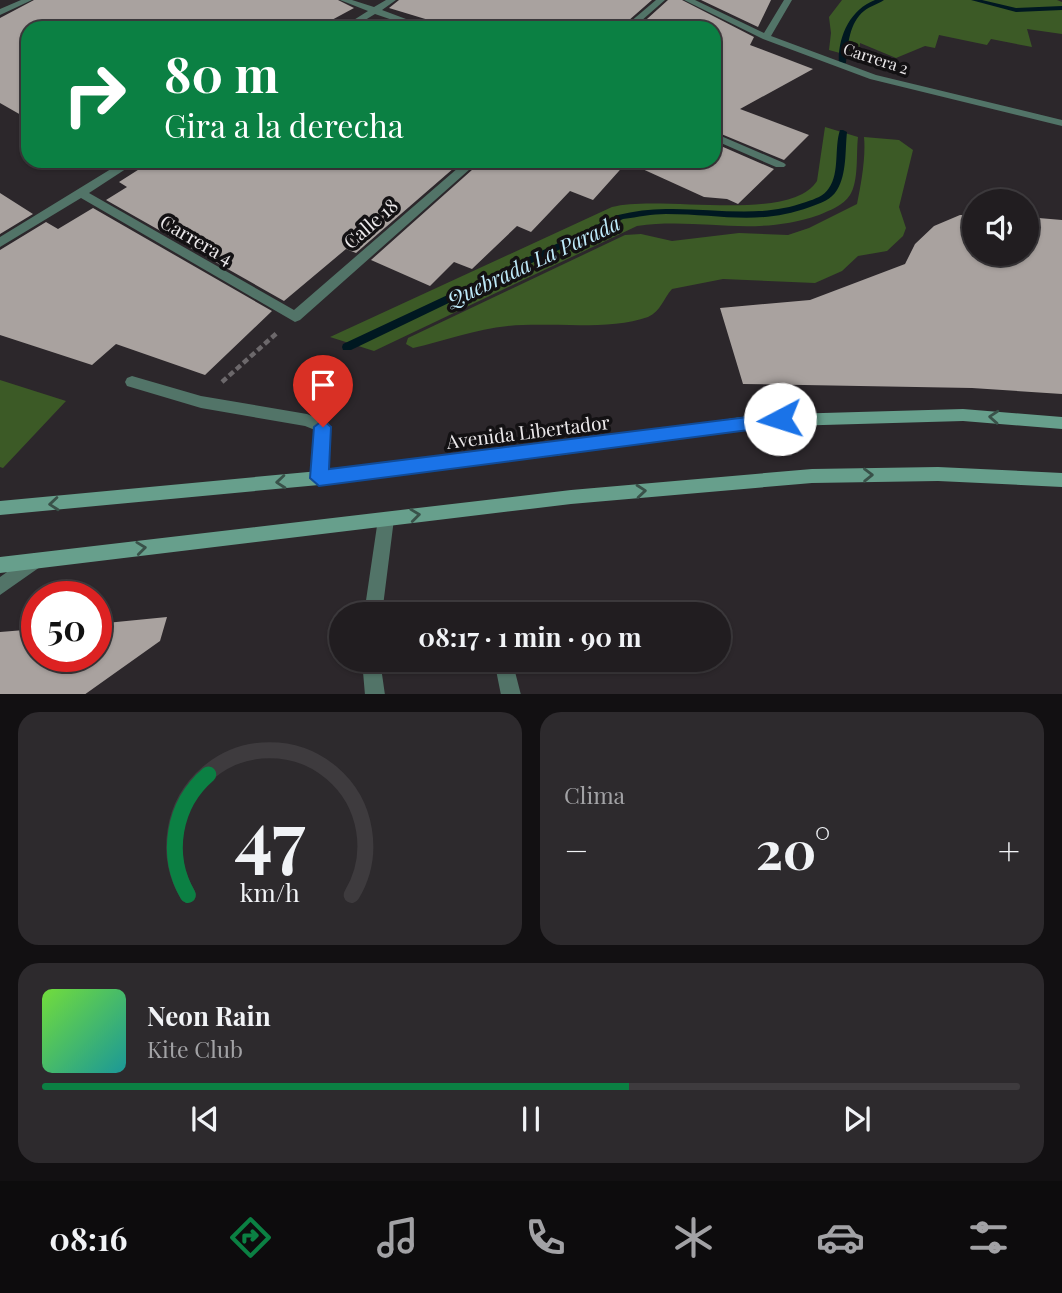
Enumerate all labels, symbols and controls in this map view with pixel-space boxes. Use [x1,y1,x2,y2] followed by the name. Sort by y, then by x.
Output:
[841,38,911,78] street label: Carrera 2
[164,40,279,105] text: 80 m
[49,49,140,140] icon: right
[164,103,404,146] text: Gira a la derecha
[962,189,1039,266] map controls
[962,189,1039,266] button: sound
[337,192,403,254] street label: Calle 18
[441,207,624,313] water label: Quebrada La Parada
[156,208,238,270] street label: Carrera 4
[293,355,353,427] pin
[304,366,342,404] icon: arrive
[743,382,817,456] position arrow
[444,408,612,454] street label: Avenida Libertador
[988,410,999,425] one-way arrow
[864,467,874,483] one-way arrow
[275,474,286,489] one-way arrow
[636,484,647,499] one-way arrow
[48,496,60,511] one-way arrow
[409,508,421,523] one-way arrow
[136,541,147,556] one-way arrow
[21,581,112,672] speed limit sign: 50
[418,619,642,654] text: 08:17 · 1 min · 90 m
[564,779,625,810] text: Clima
[235,786,306,883] text: 47
[756,814,831,883] text: 20°
[564,824,589,875] text: −
[998,824,1020,875] text: +
[240,874,300,907] text: km/h
[147,998,271,1033] text: Neon Rain
[147,1033,243,1064] text: Kite Club
[186,1100,224,1138] icon: previous
[512,1100,550,1138] icon: pause
[838,1100,876,1138] icon: next
[226,1213,275,1262] icon: directions
[373,1213,422,1262] icon: music
[521,1213,570,1262] icon: phone
[669,1213,718,1262] icon: climate
[816,1213,865,1262] icon: car
[964,1213,1013,1262] icon: filters
[49,1216,127,1259] text: 08:16

